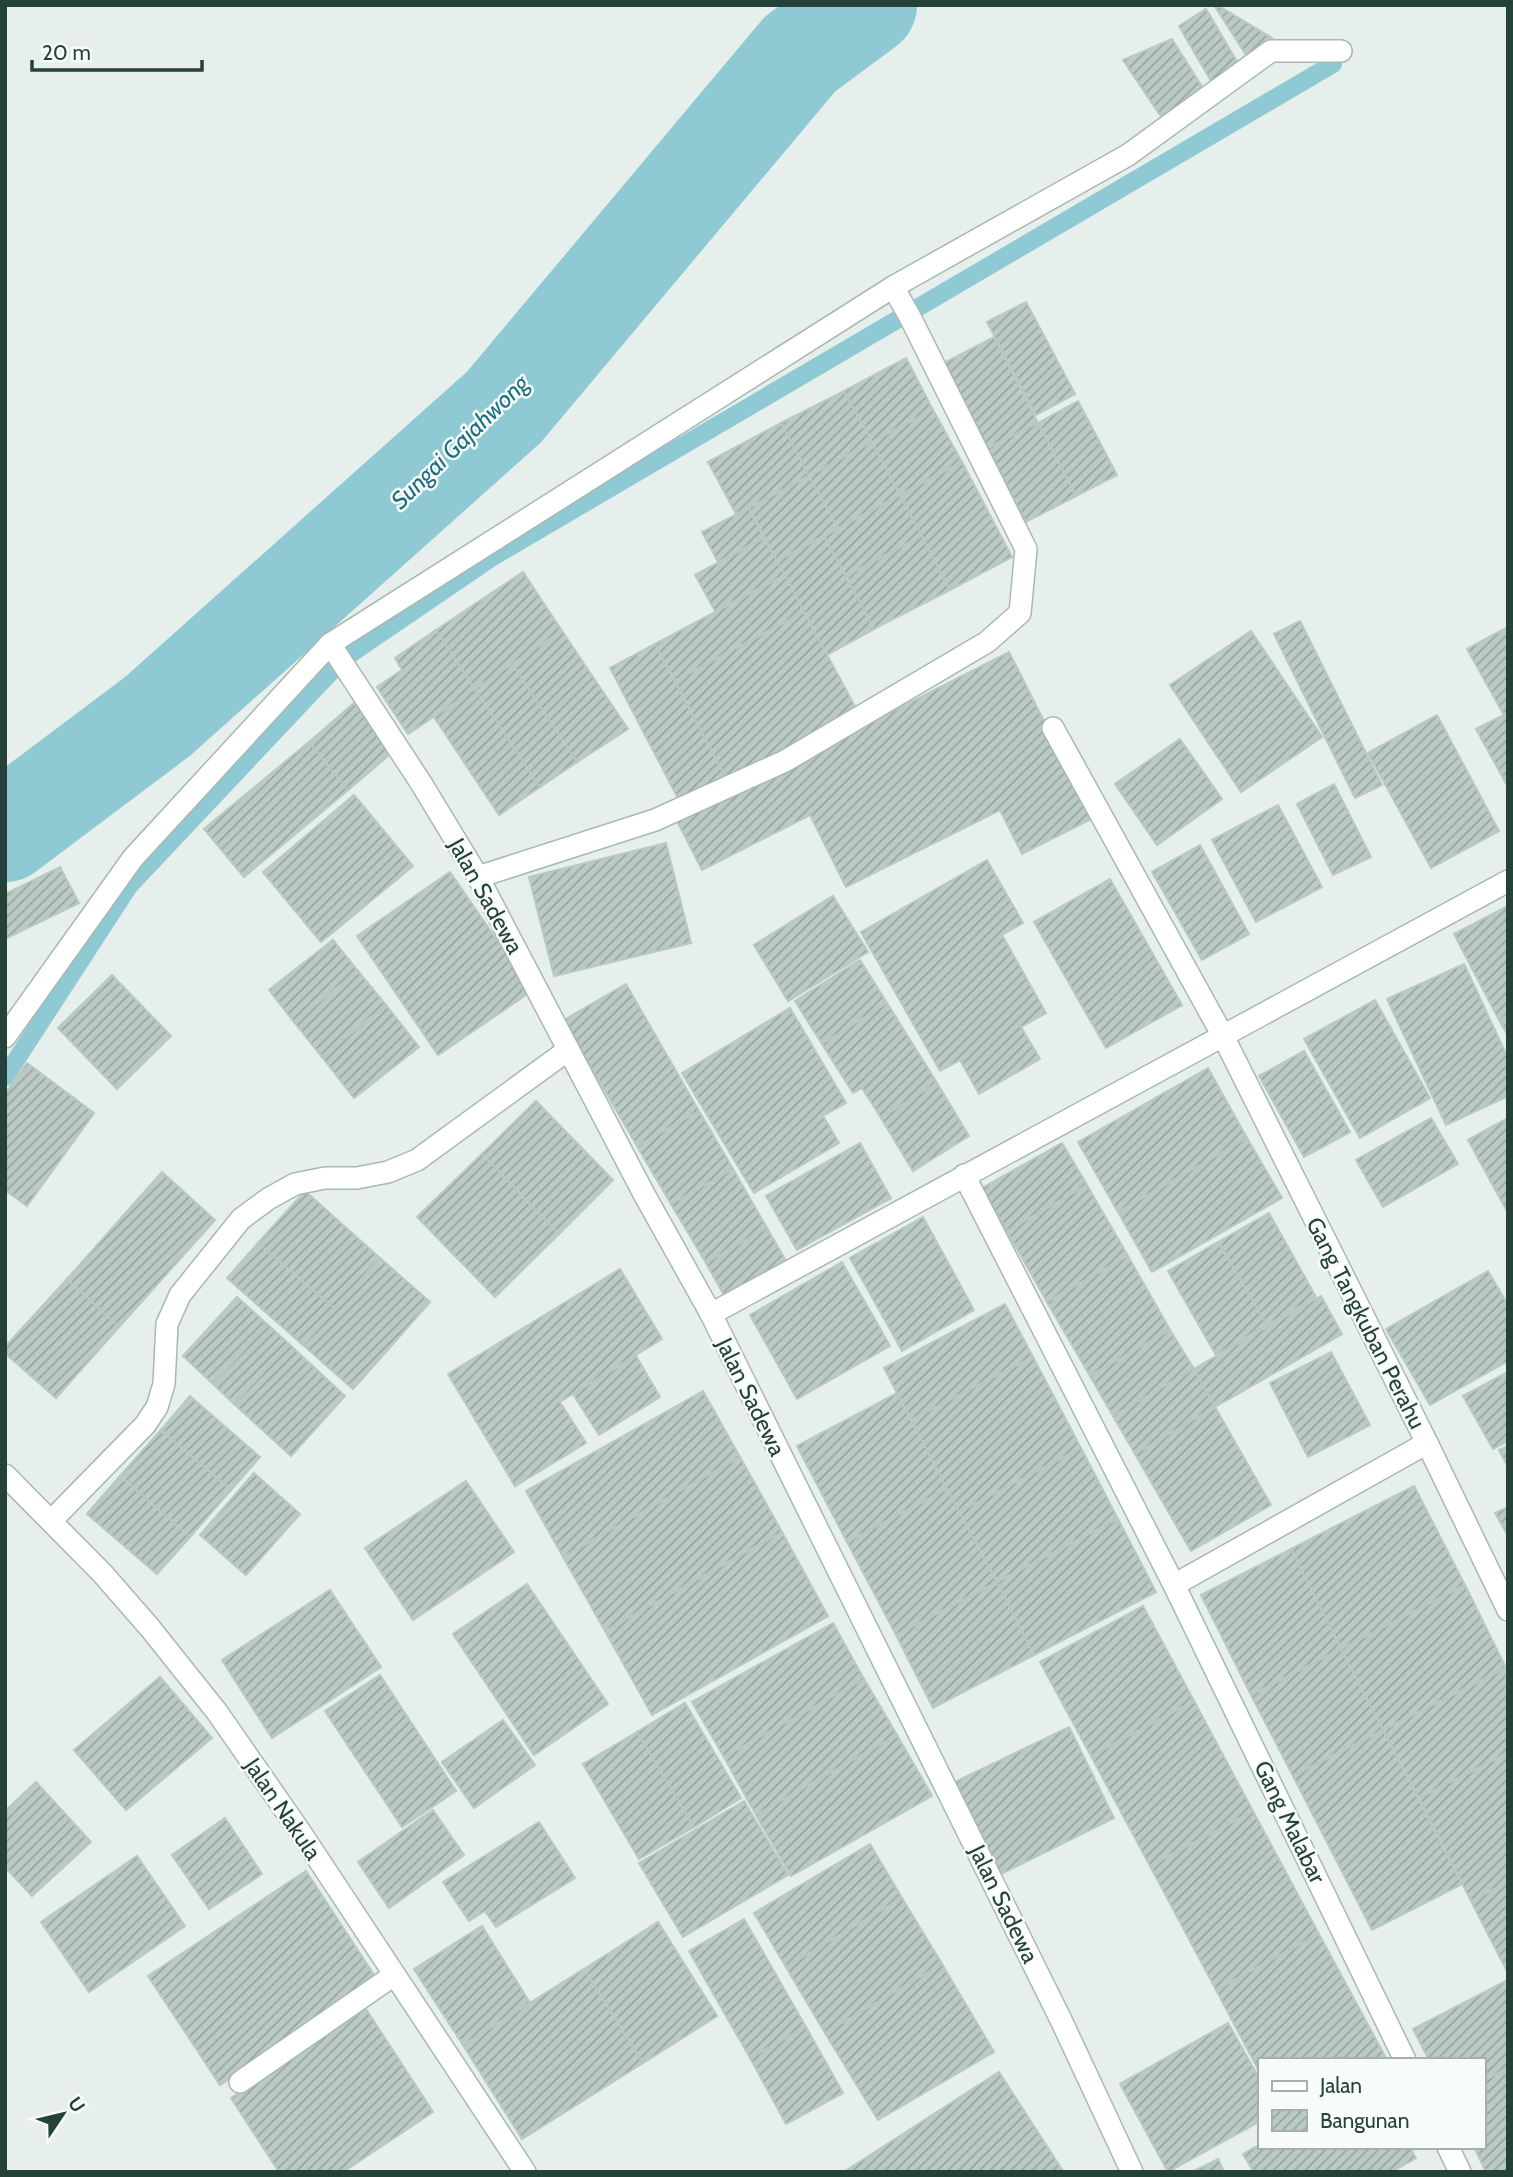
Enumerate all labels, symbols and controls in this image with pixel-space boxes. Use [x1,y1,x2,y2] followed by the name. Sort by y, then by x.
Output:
[32,28,201,72] scale bar
[42,40,91,65] text: 20 m
[385,368,535,515] water label: Sungai Gajahwong
[442,832,529,959] street label: Jalan Sadewa
[1300,1213,1432,1433] street label: Gang Tangkuban Perahu
[710,1333,792,1461] street label: Jalan Sadewa
[238,1752,327,1865] street label: Jalan Nakula
[1248,1756,1332,1889] street label: Gang Malabar
[963,1840,1045,1968] street label: Jalan Sadewa
[1258,2058,1485,2149] legend
[1319,2073,1362,2098] text: Jalan
[28,2079,98,2149] north arrow
[63,2092,90,2117] text: U
[1320,2108,1409,2133] text: Bangunan

